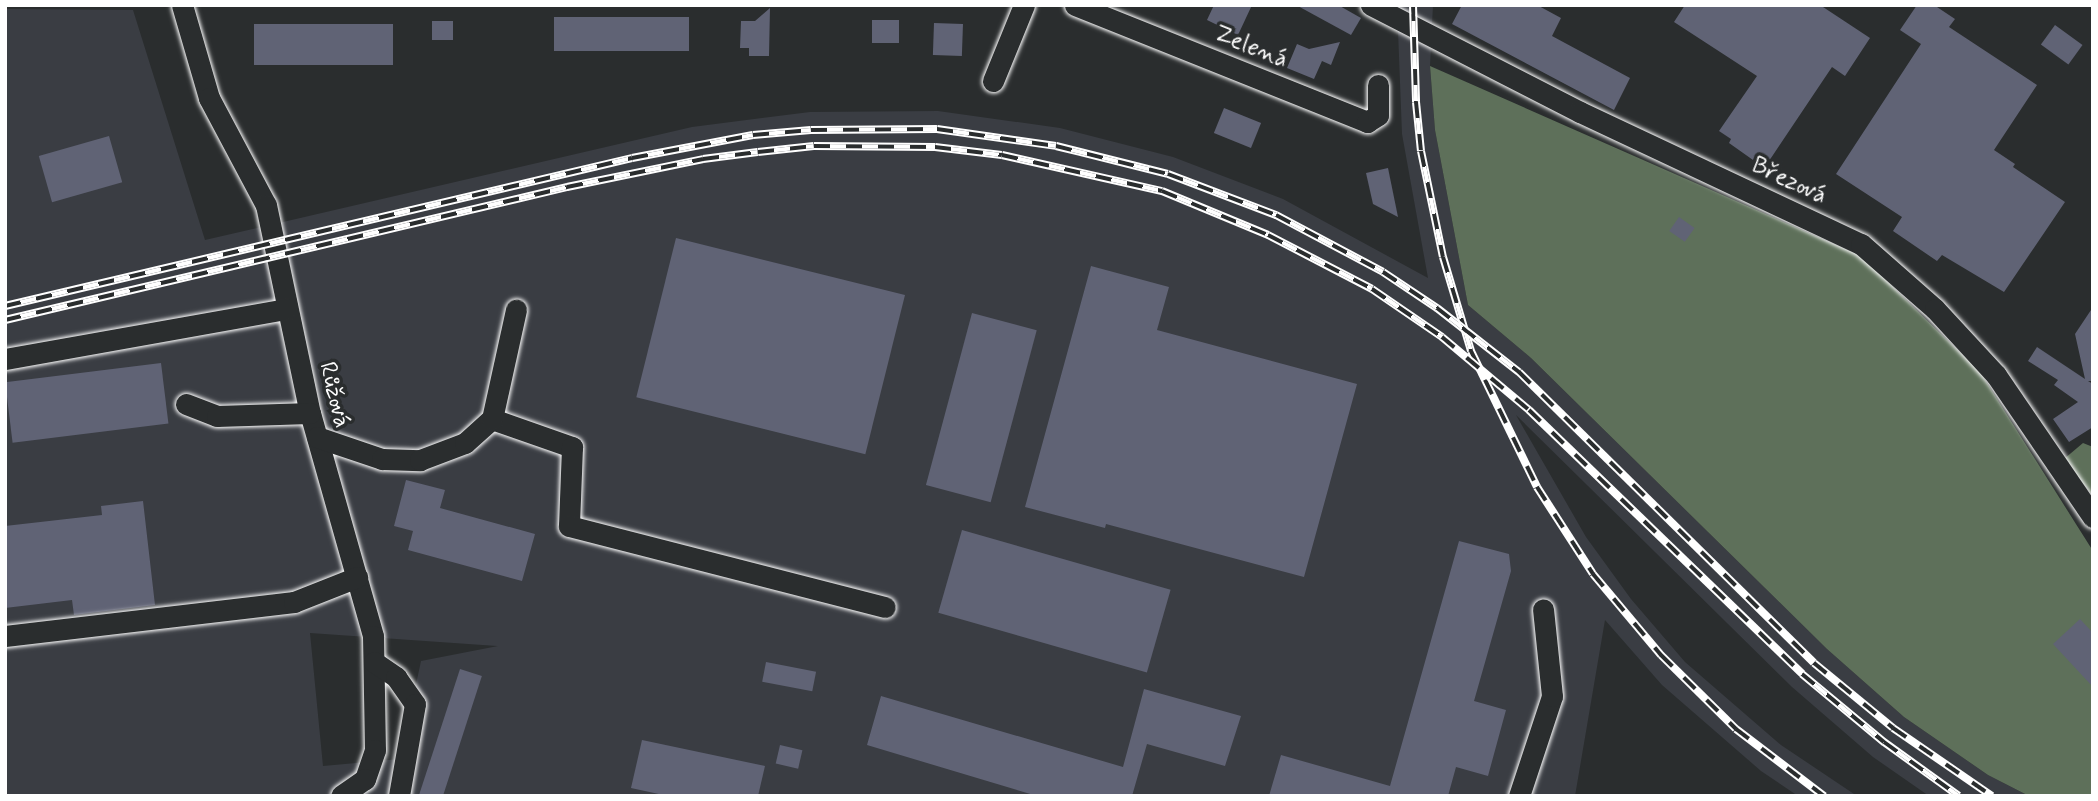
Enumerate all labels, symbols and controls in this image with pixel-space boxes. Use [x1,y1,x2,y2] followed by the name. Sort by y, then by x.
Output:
[1210,19,1292,75] street label: Zelená
[1747,151,1831,211] street label: Březová
[312,359,356,431] street label: Růžová

